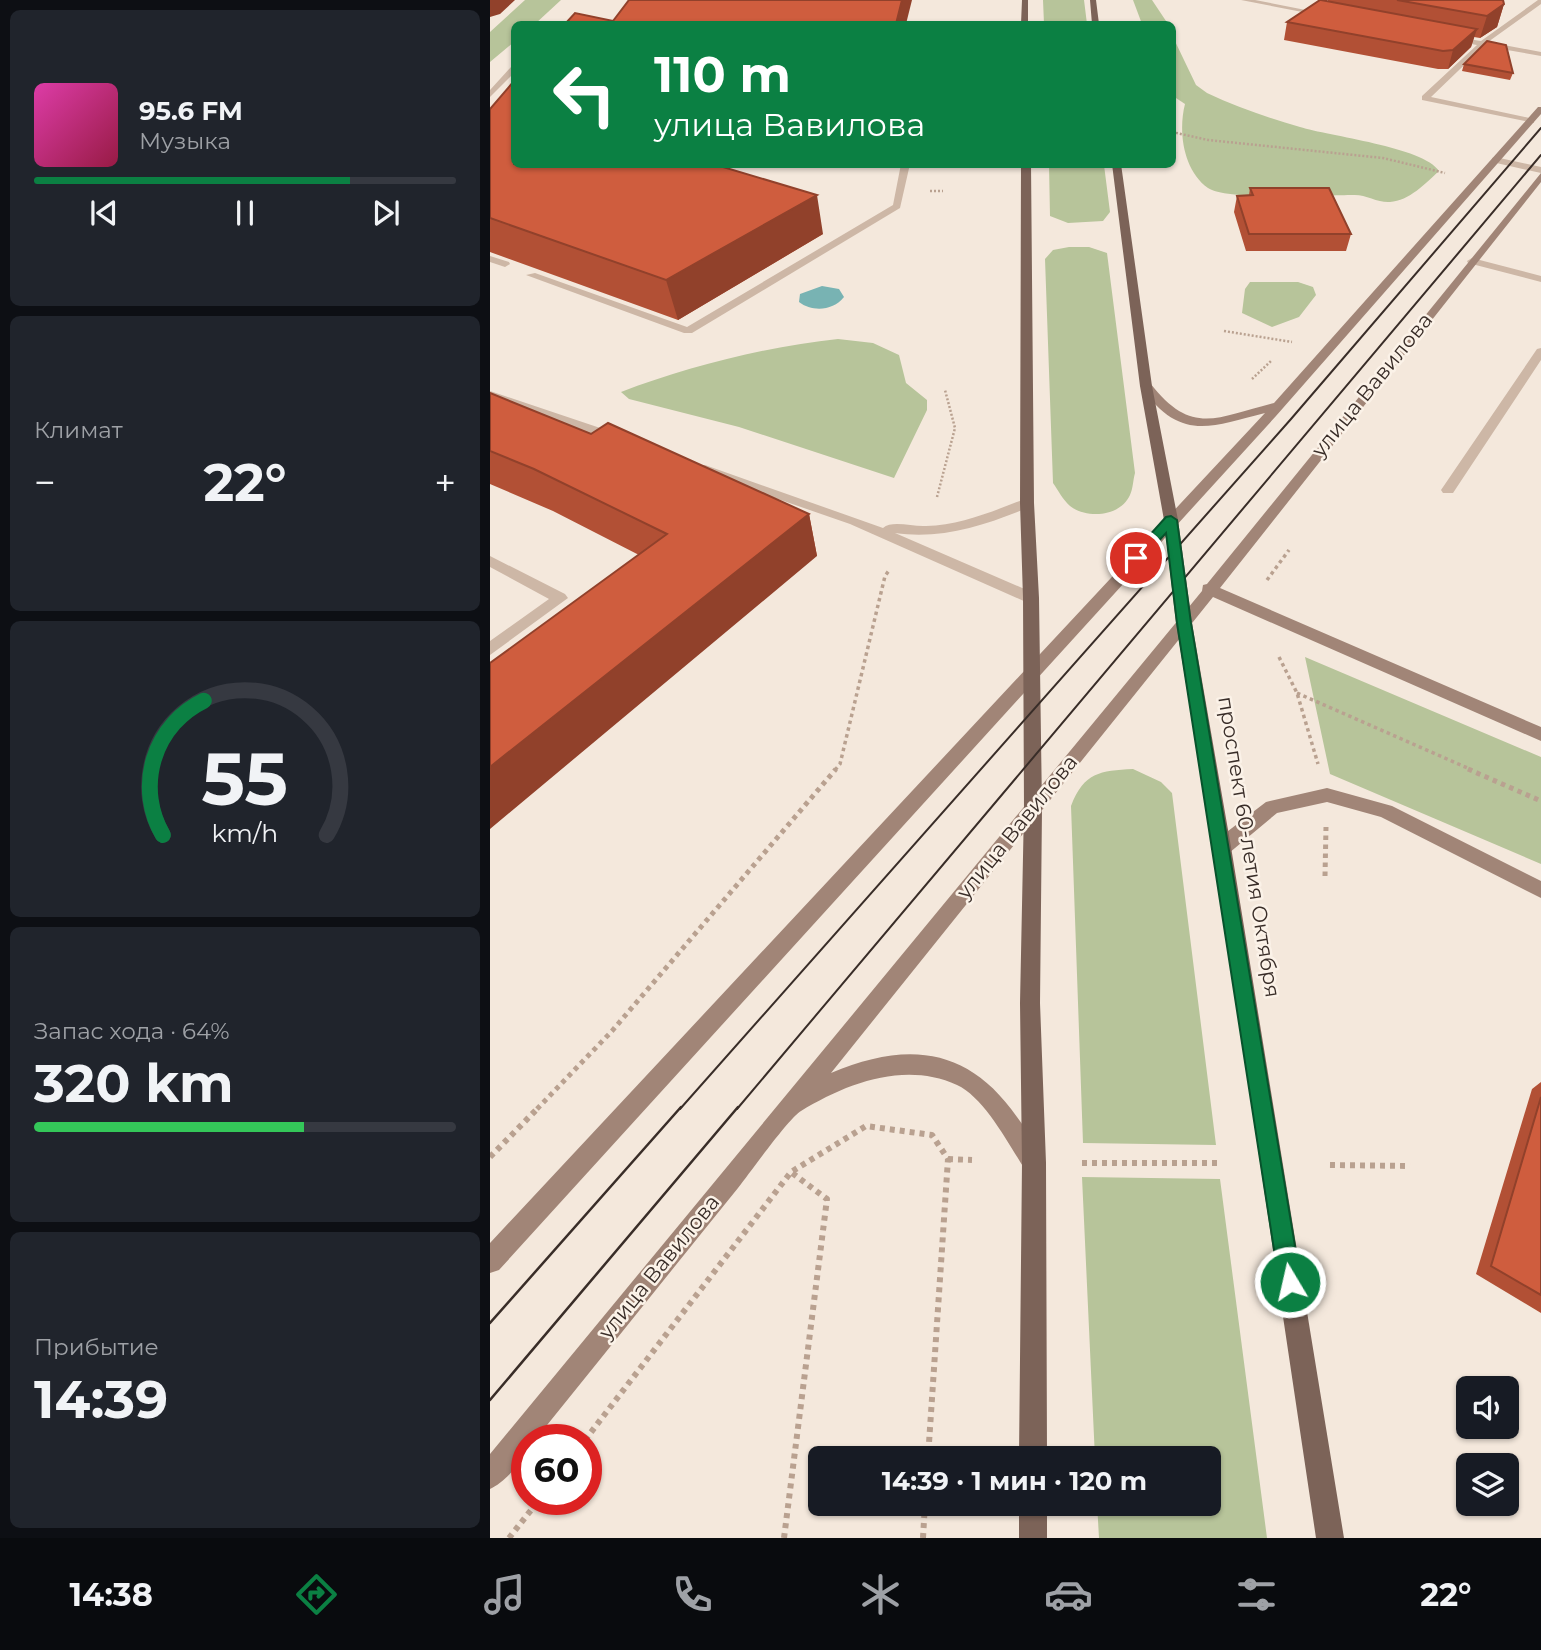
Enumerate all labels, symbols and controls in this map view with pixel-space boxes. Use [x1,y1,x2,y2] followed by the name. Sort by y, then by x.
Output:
[654,45,791,104] text: 110 m
[539,49,630,140] icon: left
[139,95,243,127] text: 95.6 FM
[654,105,925,144] text: улица Вавилова
[139,127,231,155] text: Музыка
[85,194,123,232] icon: previous
[226,194,264,232] icon: pause
[367,194,405,232] icon: next
[1305,308,1437,462] street label: улица Вавилова
[34,416,123,444] text: Климат
[203,451,287,514] text: 22°
[34,459,56,506] text: −
[434,459,456,506] text: +
[1106,528,1166,588] pin
[1117,539,1155,577] icon: arrive
[1213,695,1286,999] street label: проспект 60-летия Октября
[202,735,288,823] text: 55
[950,750,1082,904] street label: улица Вавилова
[212,818,278,848] text: km/h
[34,1017,230,1045] text: Запас хода · 64%
[34,1052,234,1115] text: 320 km
[592,1190,724,1344] street label: улица Вавилова
[1253,1245,1327,1319] position arrow
[34,1333,159,1361] text: Прибытие
[34,1368,168,1431] text: 14:39
[1456,1376,1519,1516] map controls
[1456,1376,1519,1439] button: sound
[511,1424,602,1515] speed limit sign: 60
[1456,1453,1519,1516] button: layers
[882,1465,1147,1497] text: 14:39 · 1 мин · 120 m
[292,1570,341,1619] icon: directions
[480,1570,529,1619] icon: music
[668,1570,717,1619] icon: phone
[856,1570,905,1619] icon: climate
[1044,1570,1093,1619] icon: car
[1232,1570,1281,1619] icon: filters
[70,1575,153,1614] text: 14:38
[1420,1575,1471,1614] text: 22°

